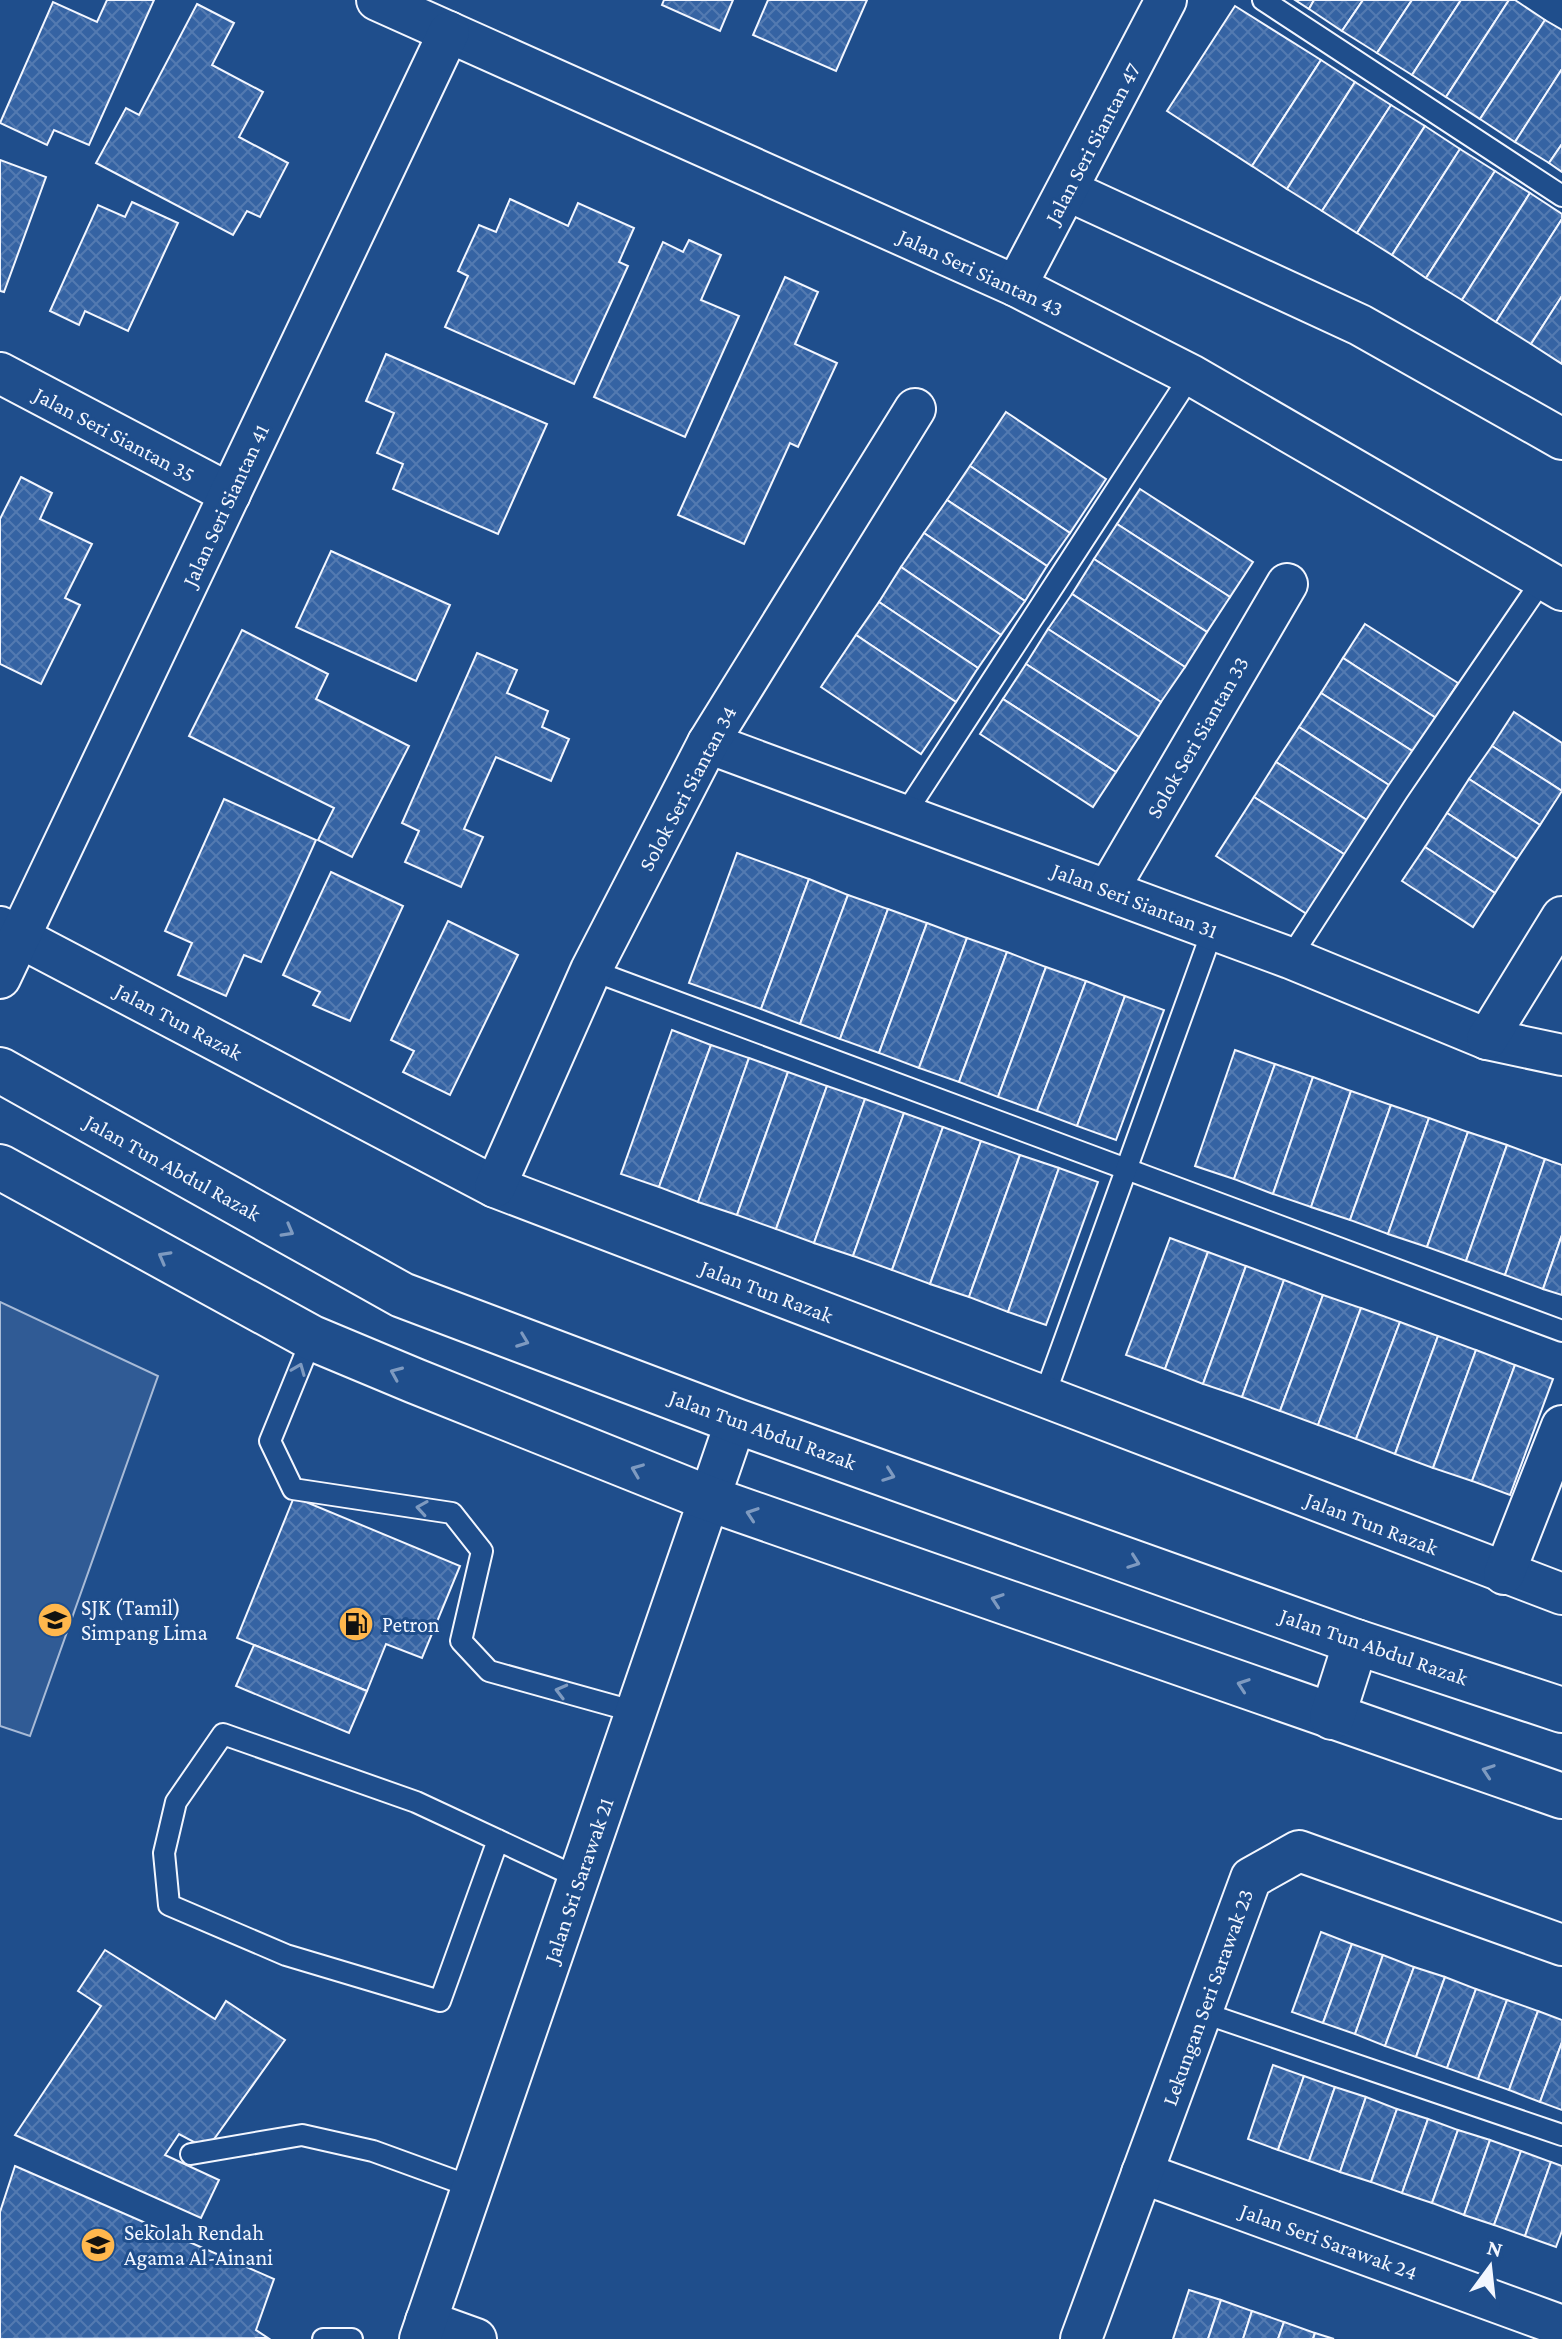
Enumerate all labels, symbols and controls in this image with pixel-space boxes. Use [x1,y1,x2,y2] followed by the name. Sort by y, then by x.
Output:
[1039,59,1145,230] street label: Jalan Seri Siantan 47
[893,222,1067,322] street label: Jalan Seri Siantan 43
[28,381,199,487] street label: Jalan Seri Siantan 35
[176,420,274,592] street label: Jalan Seri Siantan 41
[1141,652,1254,822] street label: Solok Seri Siantan 33
[633,701,741,875] street label: Solok Seri Siantan 34
[1047,857,1221,944] street label: Jalan Seri Siantan 31
[109,977,247,1066] street label: Jalan Tun Razak
[79,1108,265,1226] street label: Jalan Tun Abdul Razak
[279,1221,294,1237] one-way arrow
[158,1251,173,1267] one-way arrow
[695,1254,837,1328] street label: Jalan Tun Razak
[515,1331,529,1347] one-way arrow
[289,1363,306,1377] one-way arrow
[390,1367,404,1383] one-way arrow
[664,1383,860,1475] street label: Jalan Tun Abdul Razak
[631,1464,645,1480] one-way arrow
[881,1465,895,1482] one-way arrow
[1300,1486,1442,1560] street label: Jalan Tun Razak
[415,1500,428,1517] one-way arrow
[745,1508,759,1524] one-way arrow
[1126,1553,1140,1569] one-way arrow
[991,1593,1005,1609] one-way arrow
[81,1595,208,1645] place label: SJK (Tamil) Simpang Lima
[36,1601,74,1639] school or university icon: SJK (Tamil) Simpang Lima
[1275,1602,1472,1691] street label: Jalan Tun Abdul Razak
[337,1605,375,1643] fuel station icon: Petron
[382,1612,440,1637] place label: Petron
[1236,1679,1250,1695] one-way arrow
[555,1684,569,1700] one-way arrow
[1482,1764,1496,1780] one-way arrow
[538,1794,618,1968] street label: Jalan Sri Sarawak 21
[1157,1886,1258,2109] street label: Lekungan Seri Sarawak 23
[1235,2197,1421,2285] street label: Jalan Seri Sarawak 24
[124,2220,273,2270] place label: Sekolah Rendah Agama Al-Ainani
[79,2226,117,2264] school or university icon: Sekolah Rendah Agama Al-Ainani
[1450,2227,1530,2307] north arrow
[1485,2234,1506,2262] text: N

